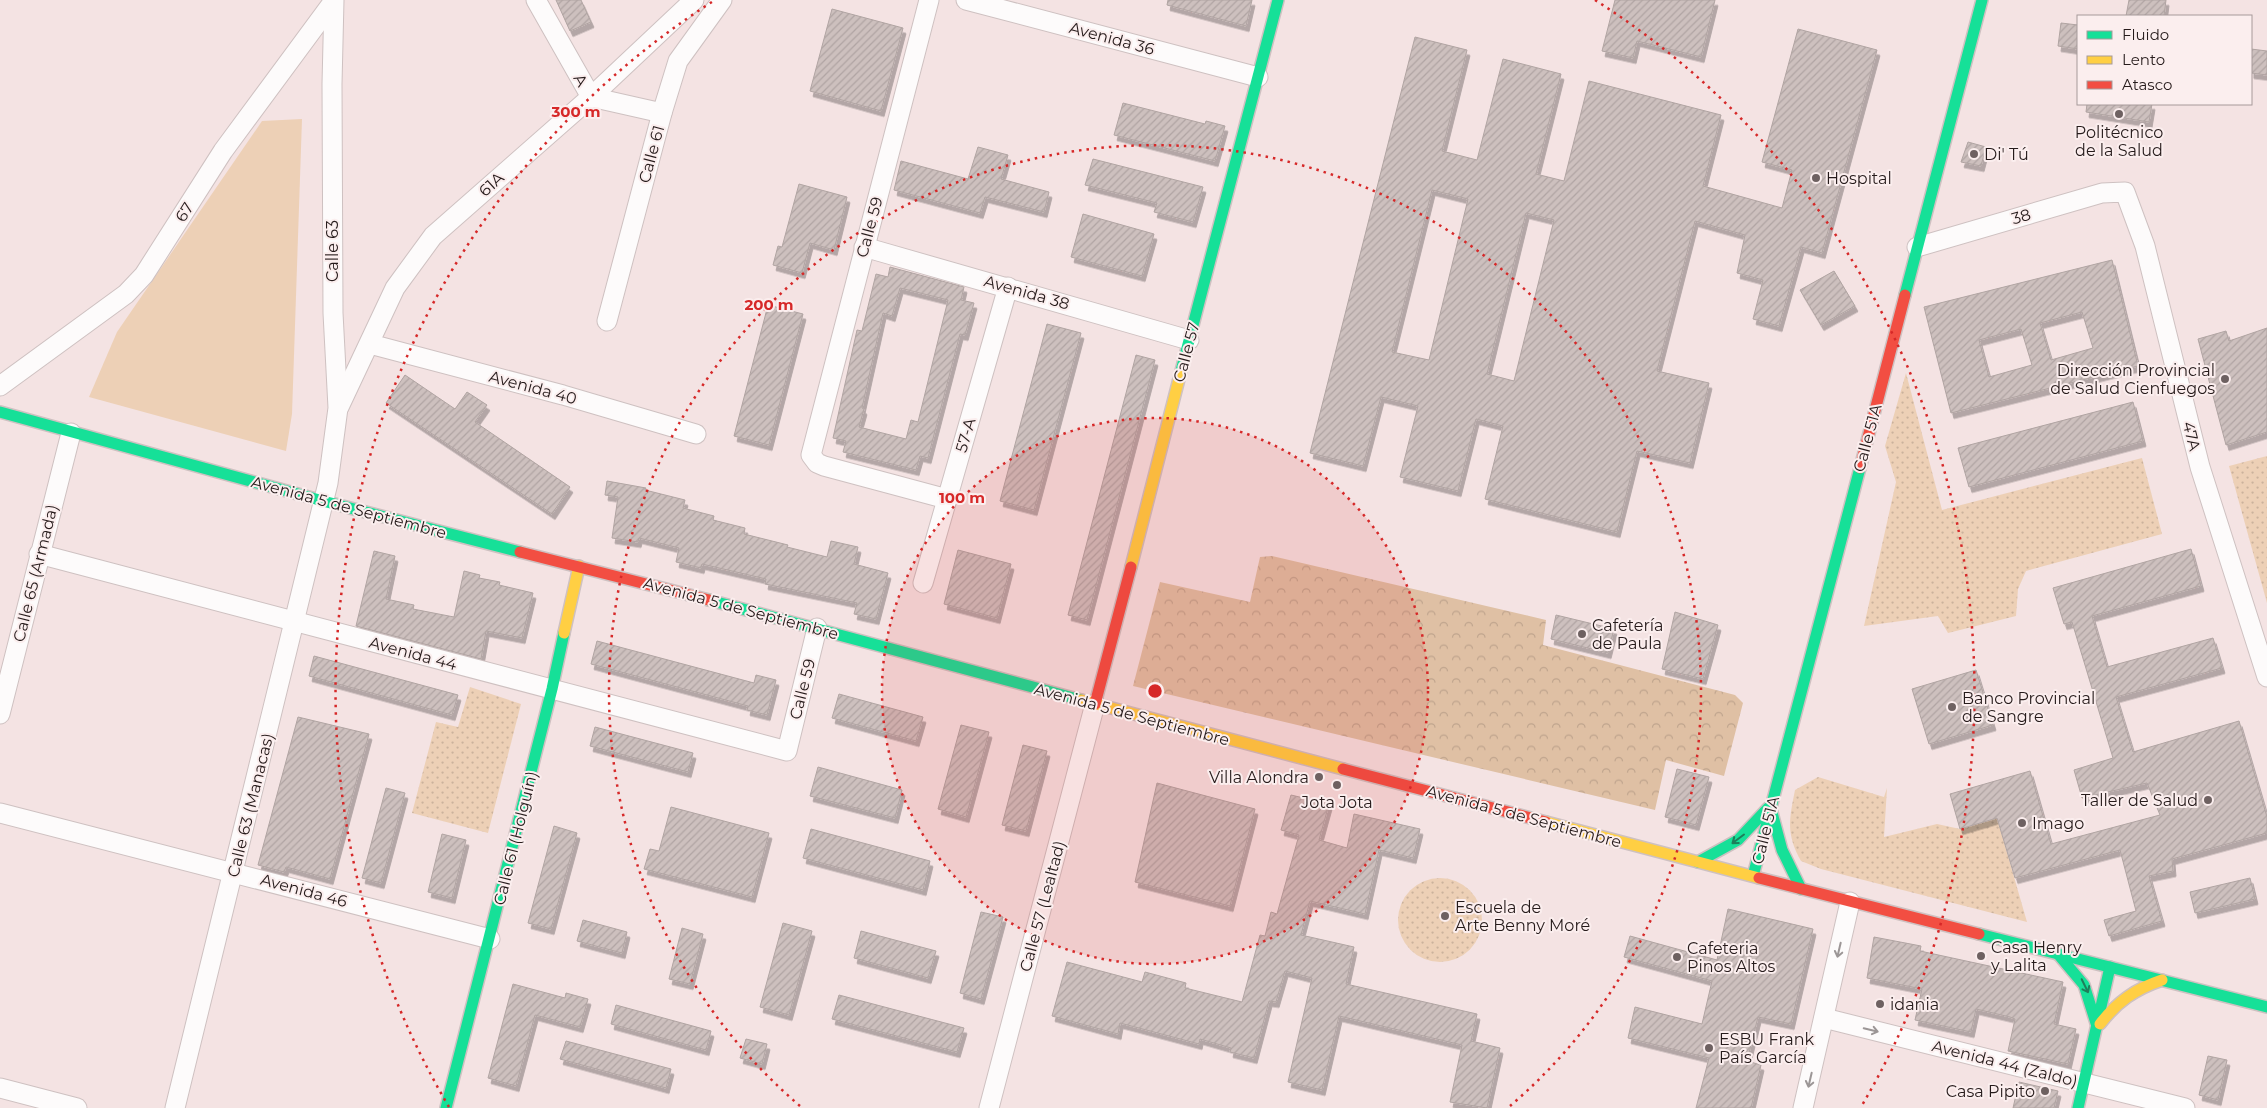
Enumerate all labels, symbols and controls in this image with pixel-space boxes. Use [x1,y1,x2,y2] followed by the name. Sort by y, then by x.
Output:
[2077,15,2252,105] legend
[1067,18,1157,59] street label: Avenida 36
[2122,25,2169,44] text: Fluido
[2122,50,2165,69] text: Lento
[569,71,592,90] street label: A
[2122,75,2172,94] text: Atasco
[550,102,601,121] text: 300 m
[2113,108,2125,120] marker: Politécnico de la Salud
[635,123,668,185] street label: Calle 61
[2075,123,2163,160] place label: Politécnico de la Salud
[1984,145,2029,164] place label: Di' Tú
[1968,148,1980,160] marker: Di' Tú
[475,168,508,200] street label: 61A
[1826,169,1892,188] place label: Hospital
[1810,172,1822,184] marker: Hospital
[852,195,887,260] street label: Calle 59
[171,199,198,225] street label: 67
[2009,205,2033,228] street label: 38
[323,220,342,282] street label: Calle 63
[982,271,1072,314] street label: Avenida 38
[744,295,794,314] text: 200 m
[1169,320,1204,384] street label: Calle 57
[2050,361,2215,398] place label: Dirección Provincial de Salud Cienfuegos
[487,367,579,408] street label: Avenida 40
[2219,373,2231,385] marker: Dirección Provincial de Salud Cienfuegos
[1849,402,1886,474] street label: Calle 51A
[952,415,980,454] street label: 57-A
[2179,419,2204,453] street label: 47A
[249,472,449,543] street label: Avenida 5 de Septiembre
[939,488,985,507] text: 100 m
[9,502,62,644] street label: Calle 65 (Armada)
[641,573,841,644] street label: Avenida 5 de Septiembre
[1592,616,1664,653] place label: Cafetería de Paula
[1576,628,1588,640] marker: Cafetería de Paula
[367,633,459,674] street label: Avenida 44
[786,657,819,721] street label: Calle 59
[1032,679,1232,750] street label: Avenida 5 de Septiembre
[1146,682,1164,700] centre of rings
[1962,689,2095,726] place label: Banco Provincial de Sangre
[1946,701,1958,713] marker: Banco Provincial de Sangre
[223,731,278,879] street label: Calle 63 (Manacas)
[1209,768,1309,787] place label: Villa Alondra
[490,769,541,907] street label: Calle 61 (Holguín)
[1313,771,1325,783] marker: Villa Alondra
[1331,779,1343,791] marker: Jota Jota
[1424,781,1624,852] street label: Avenida 5 de Septiembre
[2081,791,2198,810] place label: Taller de Salud
[1300,793,1373,812] place label: Jota Jota
[1748,794,1783,866] street label: Calle 51A
[2202,794,2214,806] marker: Taller de Salud
[2032,814,2084,833] place label: Imago
[2016,817,2028,829] marker: Imago
[1731,834,1745,844] one-way arrow
[1016,839,1069,974] street label: Calle 57 (Lealtad)
[258,870,350,911] street label: Avenida 46
[1455,898,1590,935] place label: Escuela de Arte Benny Moré
[1439,910,1451,922] marker: Escuela de Arte Benny Moré
[1990,938,2082,975] place label: Casa Henry y Lalita
[1687,939,1776,976] place label: Cafeteria Pinos Altos
[1834,941,1844,957] one-way arrow
[1975,950,1987,962] marker: Casa Henry y Lalita
[1671,951,1683,963] marker: Cafeteria Pinos Altos
[2080,979,2090,994] one-way arrow
[1890,995,1939,1014] place label: idania
[1874,998,1886,1010] marker: idania
[1863,1026,1879,1035] one-way arrow
[1719,1030,1814,1067] place label: ESBU Frank País García
[1930,1036,2080,1091] street label: Avenida 44 (Zaldo)
[1703,1042,1715,1054] marker: ESBU Frank País García
[1805,1072,1814,1088] one-way arrow
[1946,1082,2035,1101] place label: Casa Pipito
[2039,1085,2051,1097] marker: Casa Pipito

